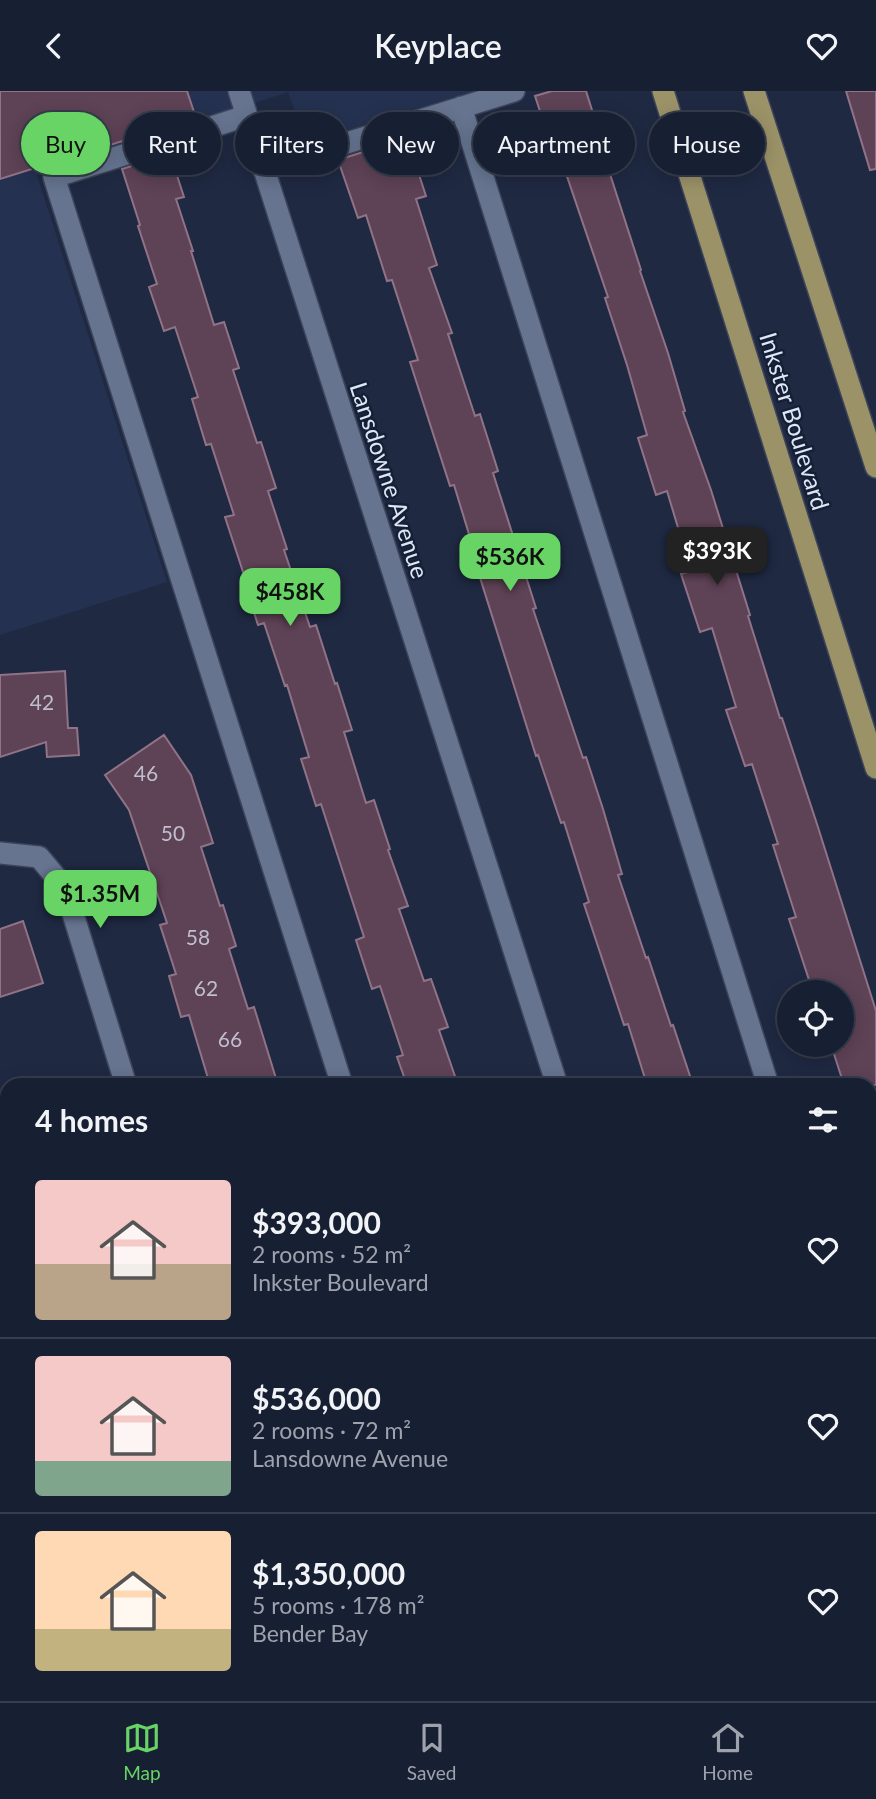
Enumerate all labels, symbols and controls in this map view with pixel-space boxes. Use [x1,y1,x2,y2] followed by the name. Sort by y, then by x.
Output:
[374,26,502,65] text: Keyplace
[35,27,73,65] icon: back
[803,27,841,65] icon: heart
[21,112,110,175] chip: Buy
[124,112,221,175] chip: Rent
[235,112,348,175] chip: Filters
[362,112,459,175] chip: New
[473,112,635,175] chip: Apartment
[649,112,765,175] chip: House
[754,329,836,513] street label: Inkster Boulevard
[345,378,435,582] street label: Lansdowne Avenue
[668,527,766,587] pin: $393K
[461,533,559,593] pin: $536K
[682,536,752,564] text: $393K
[475,542,545,570] text: $536K
[241,568,339,628] pin: $458K
[255,577,325,605] text: $458K
[30,689,54,714] house number: 42
[134,760,158,785] house number: 46
[161,820,185,845] house number: 50
[43,871,157,930] pin: $1.35M
[60,879,140,907] text: $1.35M
[186,924,210,949] house number: 58
[194,975,218,1000] house number: 62
[777,980,854,1057] map controls
[777,980,854,1057] button: locate
[218,1026,242,1051] house number: 66
[804,1101,842,1139] icon: filters
[35,1102,148,1138] text: 4 homes
[252,1204,381,1240] text: $393,000
[91,1208,175,1292] icon: home
[804,1231,842,1269] icon: heart
[252,1240,411,1268] text: 2 rooms · 52 m²
[252,1268,429,1296] text: Inkster Boulevard
[252,1380,381,1416] text: $536,000
[91,1384,175,1468] icon: home
[804,1407,842,1445] icon: heart
[252,1416,411,1444] text: 2 rooms · 72 m²
[252,1444,448,1472] text: Lansdowne Avenue
[252,1555,405,1591] text: $1,350,000
[91,1559,175,1643] icon: home
[804,1582,842,1620] icon: heart
[252,1591,424,1619] text: 5 rooms · 178 m²
[252,1619,368,1647] text: Bender Bay
[123,1719,161,1784] tab: Map
[407,1719,456,1784] tab: Saved
[702,1719,753,1784] tab: Home

